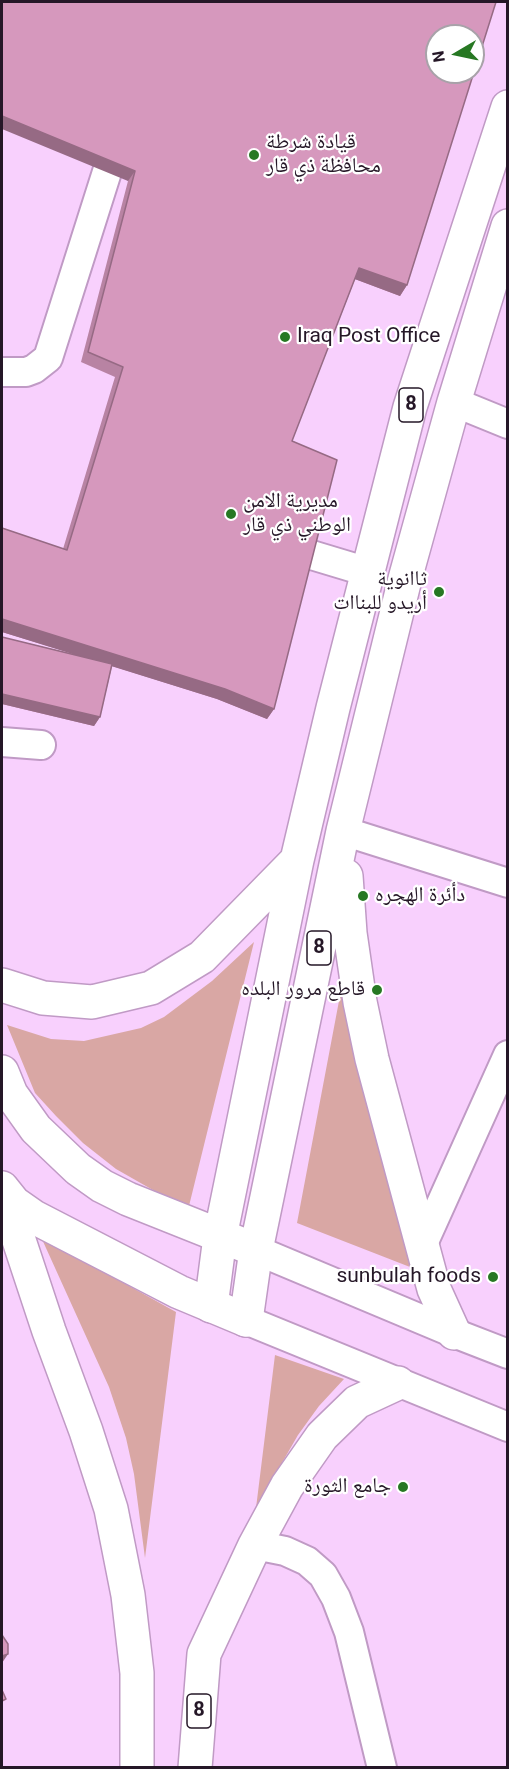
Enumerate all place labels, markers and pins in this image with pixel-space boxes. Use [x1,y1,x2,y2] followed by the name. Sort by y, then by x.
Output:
[266,130,381,180] place label: قيادة شرطة محافظة ذي قار
[247,148,261,162] marker: قيادة شرطة محافظة ذي قار
[297,324,440,350] place label: Iraq Post Office
[278,330,292,344] marker: Iraq Post Office
[243,489,351,539] place label: مديرية الامن الوطني ذي قار
[224,507,238,521] marker: مديرية الامن الوطني ذي قار
[333,567,427,617] place label: ثاانوية أريدو للبناات
[432,585,446,599] marker: ثاانوية أريدو للبناات
[375,883,465,909] place label: دأئرة الهجره
[356,889,370,903] marker: دأئرة الهجره
[241,977,365,1003] place label: قاطع مرور البلده
[370,983,384,997] marker: قاطع مرور البلده
[336,1264,481,1290] place label: sunbulah foods
[486,1270,500,1284] marker: sunbulah foods
[304,1474,391,1500] place label: جامع الثورة
[396,1480,410,1494] marker: جامع الثورة

